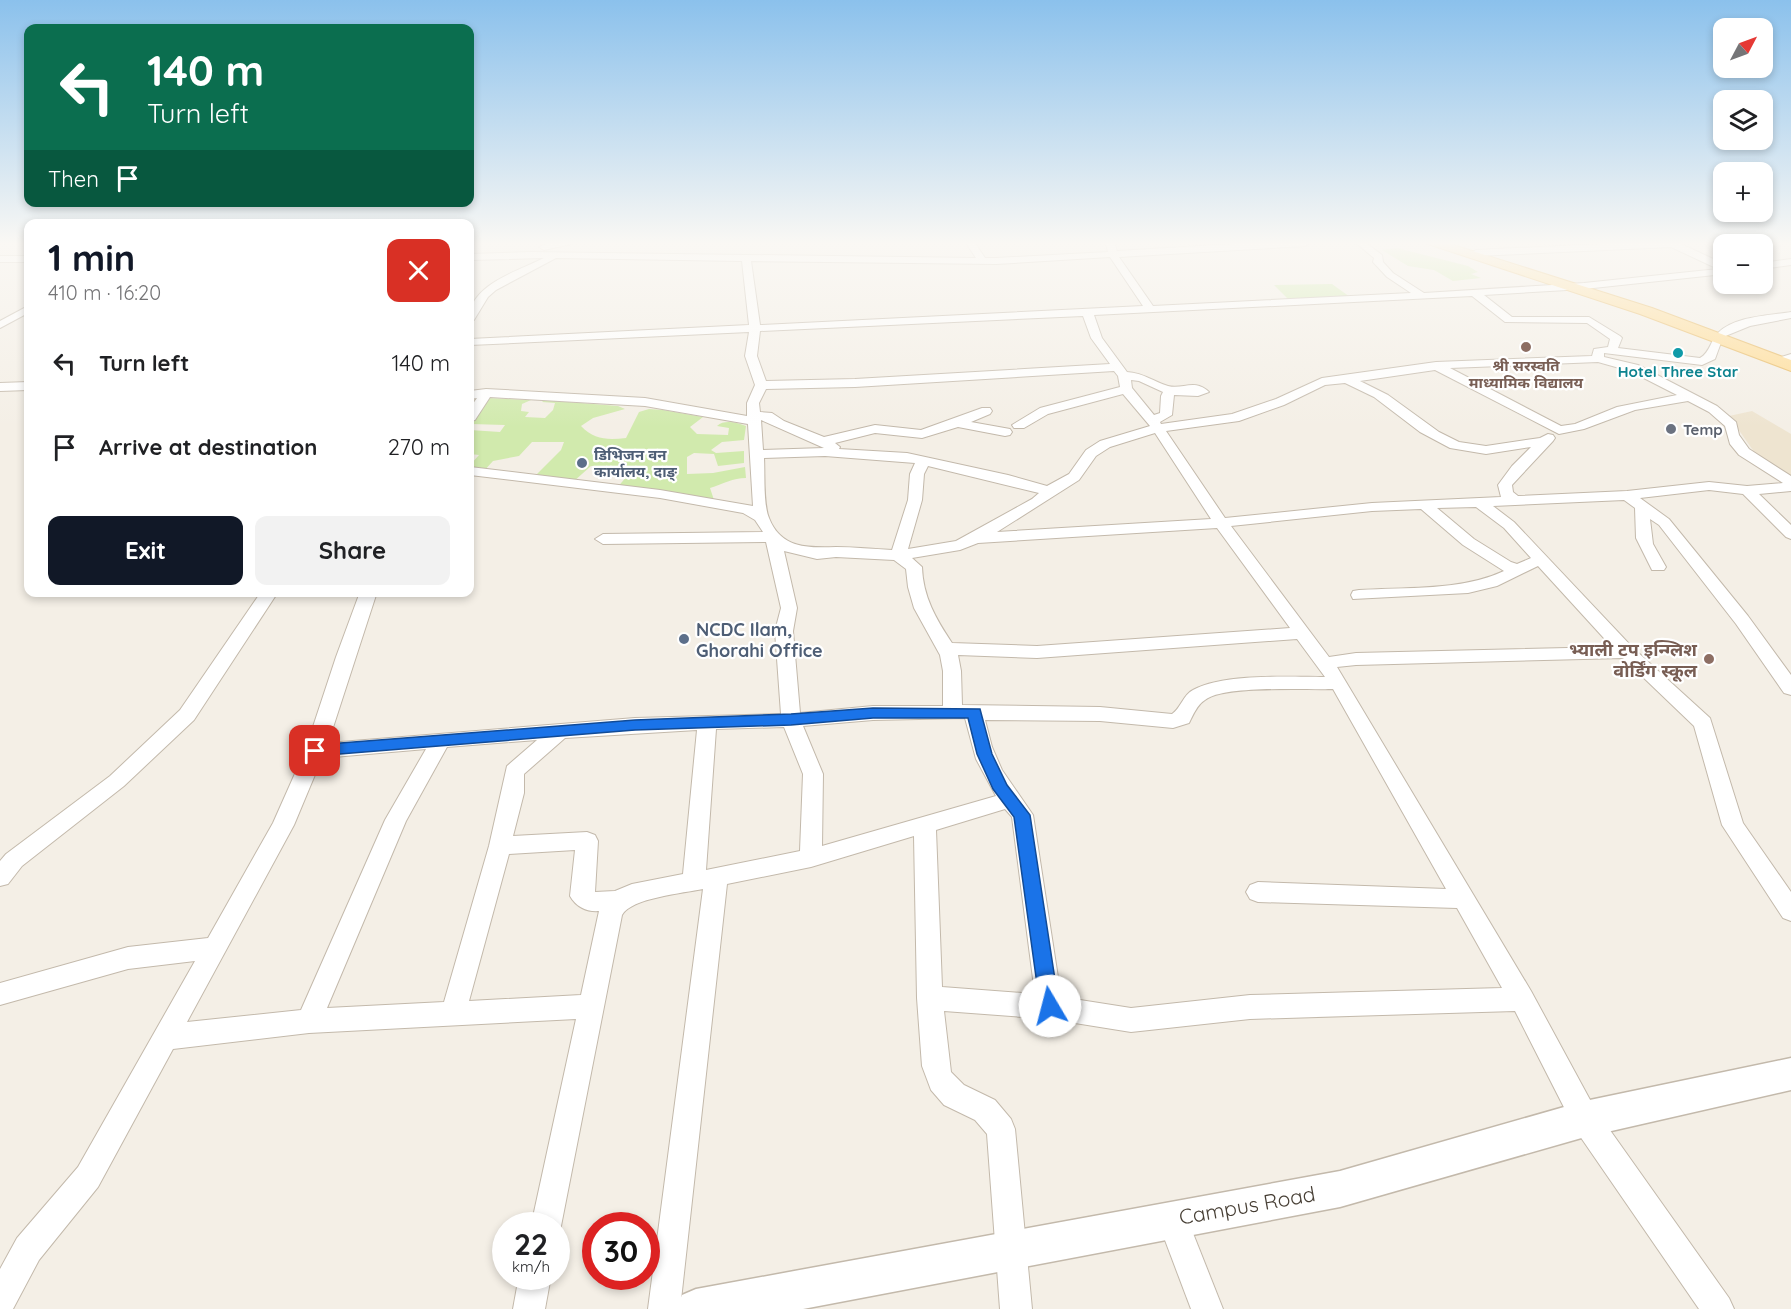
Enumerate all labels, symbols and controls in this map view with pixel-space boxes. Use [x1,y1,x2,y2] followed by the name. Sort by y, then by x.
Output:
[1713,18,1773,78] north arrow
[1713,18,1773,294] map controls
[147,44,264,97] text: 140 m
[48,48,126,126] icon: left
[1713,90,1773,150] button: layers
[147,96,249,130] text: Turn left
[111,162,144,195] icon: arrive
[1713,162,1773,222] button: +
[48,165,99,193] text: Then
[1713,234,1773,294] button: −
[48,235,135,280] text: 1 min
[387,239,450,302] button: close
[48,280,161,305] text: 410 m · 16:20
[1519,340,1533,354] marker: श्री सरस्वति माध्यामिक विद्यालय
[1671,346,1685,360] marker: Hotel Three Star
[48,347,81,380] icon: left
[99,349,189,377] text: Turn left
[391,349,450,377] text: 140 m
[1469,356,1584,392] place label: श्री सरस्वति माध्यामिक विद्यालय
[1618,362,1739,381] place label: Hotel Three Star
[1683,420,1723,439] place label: Temp
[1664,422,1678,436] marker: Temp
[48,431,81,464] icon: arrive
[99,433,317,461] text: Arrive at destination
[388,433,450,461] text: 270 m
[594,445,678,481] place label: डिभिजन वन कार्यालय, दाङ्
[575,456,589,470] marker: डिभिजन वन कार्यालय, दाङ्
[48,516,243,585] button: Exit
[255,516,450,585] button: Share
[696,618,823,662] place label: NCDC Ilam, Ghorahi Office
[677,632,691,646] marker: NCDC Ilam, Ghorahi Office
[1569,638,1698,683] place label: भ्याली टप इन्ग्लिश वोर्डिंग स्कूल
[1702,652,1716,666] marker: भ्याली टप इन्ग्लिश वोर्डिंग स्कूल
[289,725,340,776] pin
[298,734,331,767] icon: arrive
[1018,974,1082,1038] position arrow
[1177,1180,1317,1230] street label: Campus Road
[582,1212,660,1290] speed limit sign: 30
[514,1225,548,1263] text: 22
[512,1257,550,1276] text: km/h

